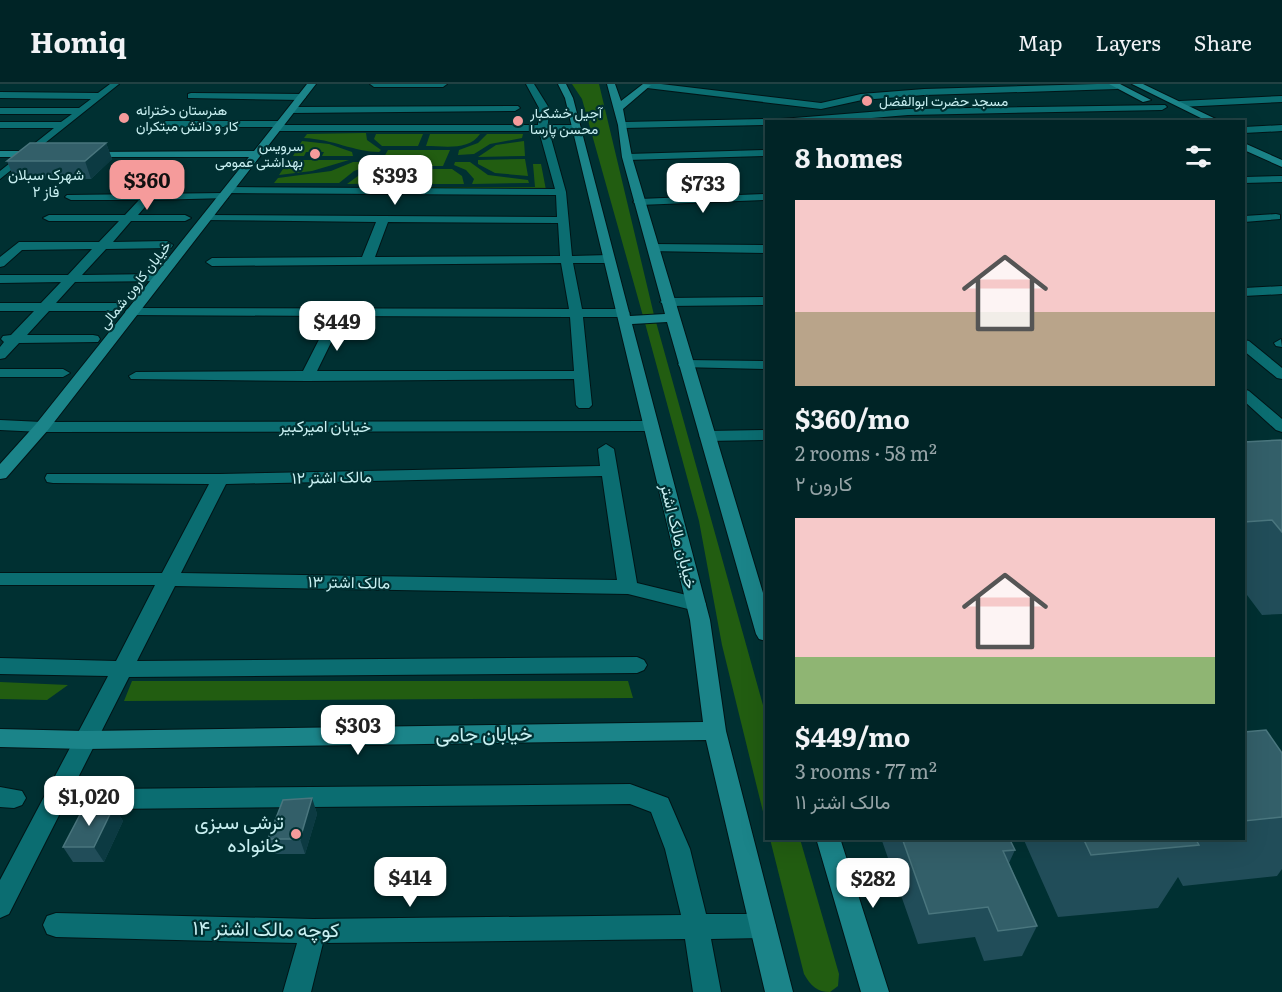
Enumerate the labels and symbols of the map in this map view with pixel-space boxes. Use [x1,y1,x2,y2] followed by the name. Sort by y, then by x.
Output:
[879,90,1008,110] place label: مسجد حضرت ابوالفضل
[860,94,874,108] marker: مسجد حضرت ابوالفضل
[136,99,239,135] place label: هنرستان دخترانه کار و دانش مبتکران
[529,102,604,139] place label: آجیل خشکبار محسن پارسا
[117,111,131,125] marker: هنرستان دخترانه کار و دانش مبتکران
[511,114,525,128] marker: آجیل خشکبار محسن پارسا
[215,135,303,171] place label: سرویس بهداشتی عمومی
[308,147,322,161] marker: سرویس بهداشتی عمومی
[359,155,431,206] pin: $393
[111,160,183,211] pin: $360
[8,162,84,202] district label: شهرک سبلان فاز ۲
[667,163,739,214] pin: $733
[93,236,175,333] street label: خیابان کارون شمالی
[301,301,373,352] pin: $449
[278,413,371,437] street label: خیابان امیرکبیر
[292,463,372,489] street label: مالک اشتر ۱۲
[655,480,705,591] street label: خیابان مالک اشتر
[308,568,390,594] street label: مالک اشتر ۱۳
[322,705,394,756] pin: $303
[435,716,533,748] street label: خیابان جامی
[40,776,138,827] pin: $1,020
[194,805,284,858] place label: ترشی سبزی خانواده
[289,827,303,841] marker: ترشی سبزی خانواده
[374,857,446,908] pin: $414
[837,858,909,909] pin: $282
[192,911,340,944] street label: کوچه مالک اشتر ۱۴

